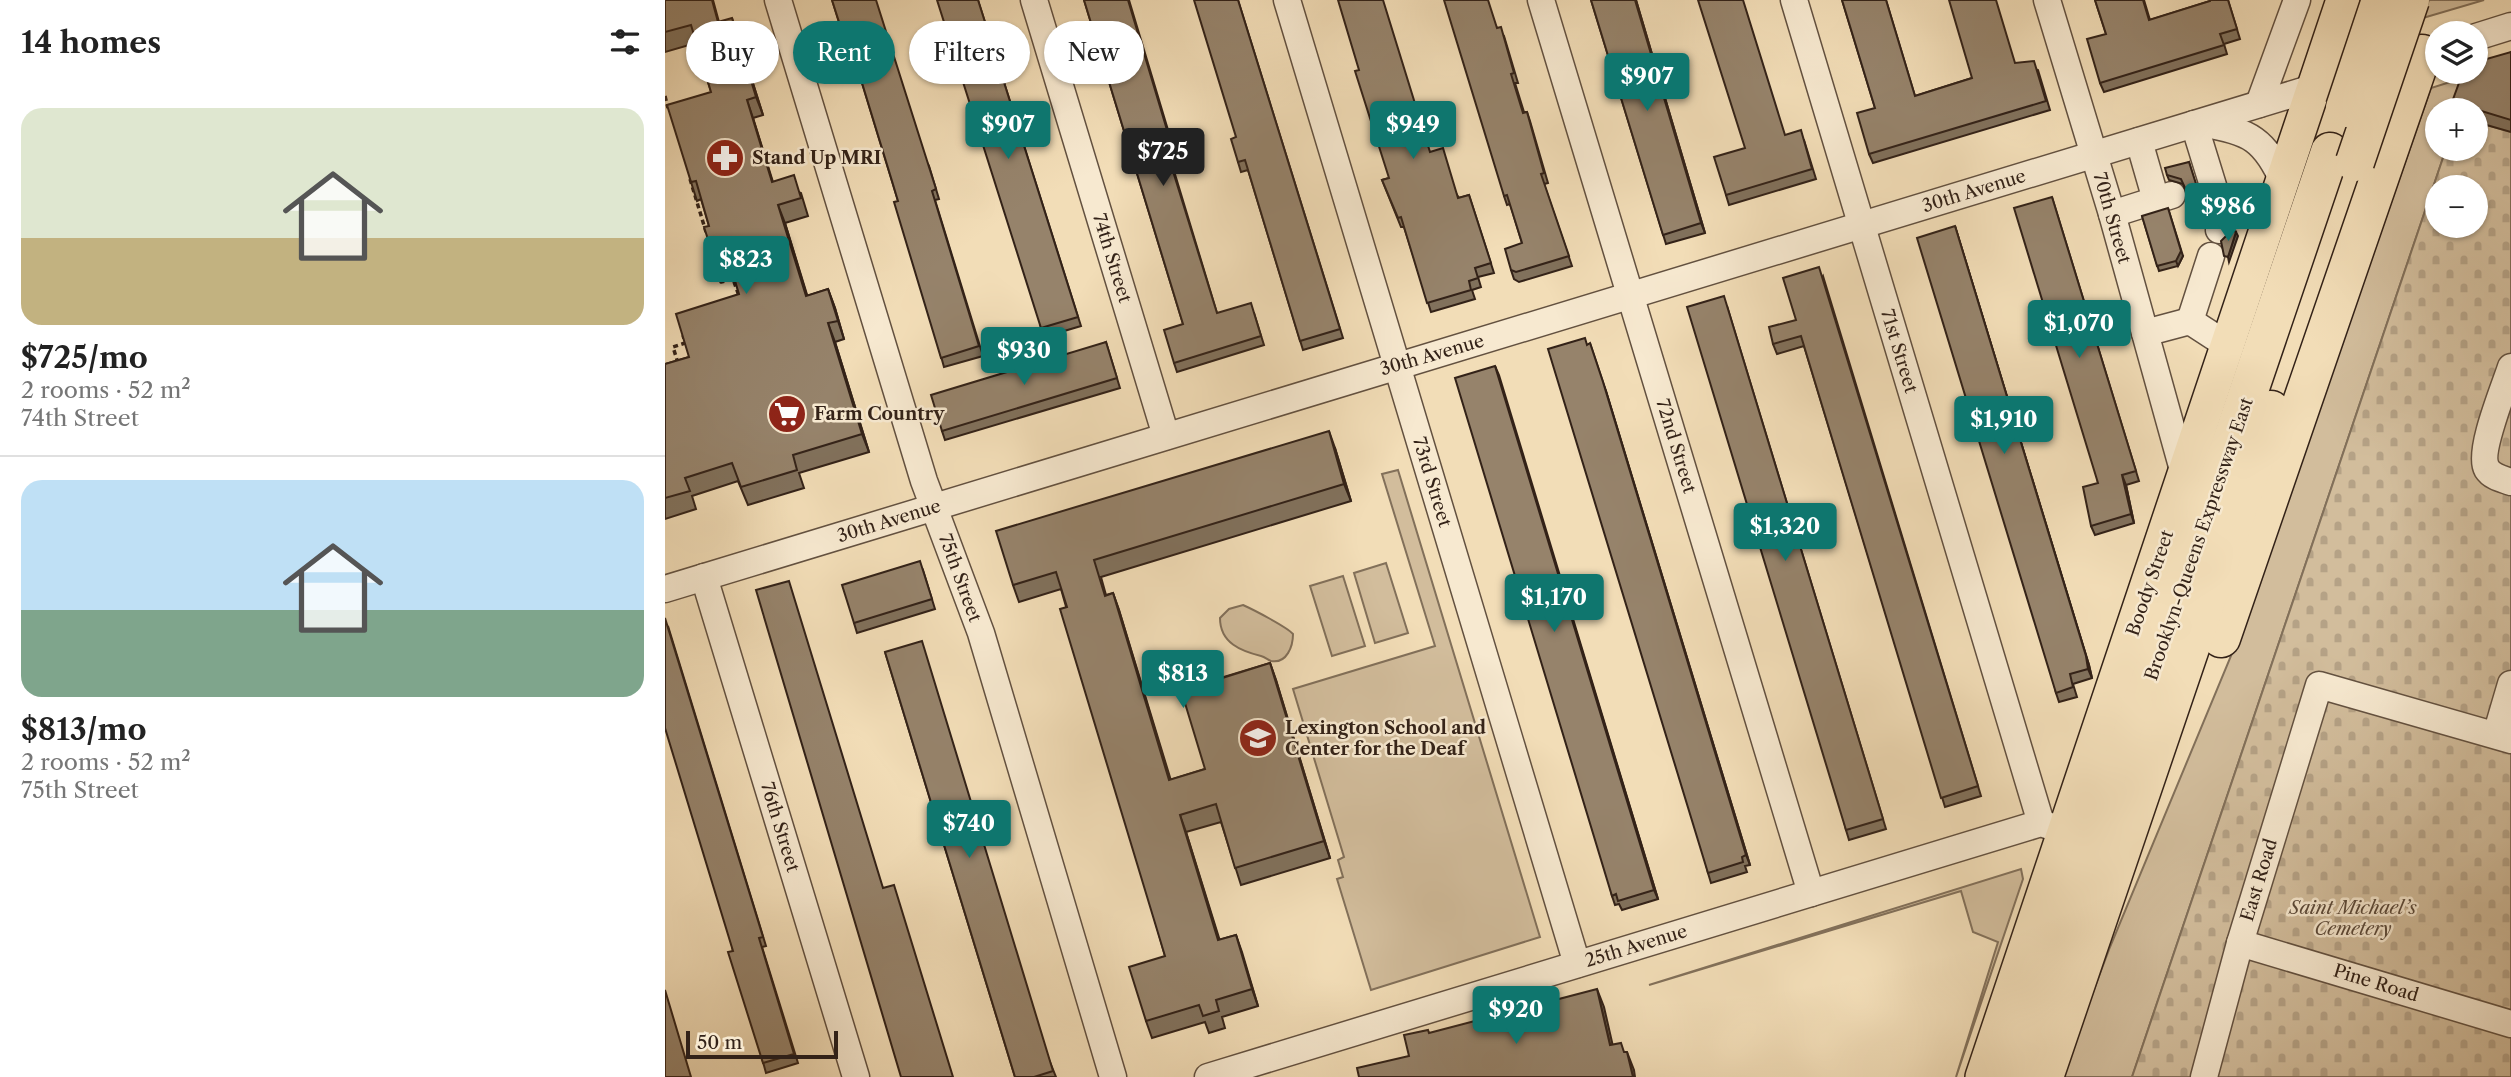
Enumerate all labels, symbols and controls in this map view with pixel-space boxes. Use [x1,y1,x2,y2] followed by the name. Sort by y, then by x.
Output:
[686,21,779,84] chip: Buy
[793,21,895,84] chip: Rent
[909,21,1030,84] chip: Filters
[1044,21,1144,84] chip: New
[2425,21,2488,238] map controls
[2425,21,2488,84] button: layers
[606,23,644,61] icon: filters
[21,24,161,61] text: 14 homes
[1606,54,1688,113] pin: $907
[1620,62,1674,90] text: $907
[2425,98,2488,161] button: +
[967,102,1049,161] pin: $907
[1372,102,1454,161] pin: $949
[981,110,1035,138] text: $907
[1386,110,1440,138] text: $949
[1122,128,1204,188] pin: $725
[704,137,746,179] pharmacy icon: Stand Up MRI
[1137,137,1189,165] text: $725
[752,147,881,169] place label: Stand Up MRI
[270,153,396,279] icon: home
[1920,165,2028,217] street label: 30th Avenue
[2089,170,2136,267] street label: 70th Street
[2425,175,2488,238] button: −
[2187,184,2269,243] pin: $986
[2201,192,2255,220] text: $986
[1088,211,1136,306] street label: 74th Street
[705,236,787,296] pin: $823
[719,245,773,273] text: $823
[2022,300,2136,360] pin: $1,070
[1876,306,1922,396] street label: 71st Street
[2044,309,2114,337] text: $1,070
[983,328,1065,387] pin: $930
[1378,330,1486,380] street label: 30th Avenue
[997,336,1051,364] text: $930
[21,339,148,376] text: $725/mo
[21,376,191,404] text: 2 rooms · 52 m²
[766,393,808,435] supermarket icon: Farm Country
[2140,394,2258,683] street label: Brooklyn-Queens Expressway East
[1651,396,1701,496] street label: 72nd Street
[1947,396,2061,456] pin: $1,910
[814,403,945,425] place label: Farm Country
[21,404,139,432] text: 74th Street
[1970,405,2038,433] text: $1,910
[1408,434,1456,530] street label: 73rd Street
[835,495,943,547] street label: 30th Avenue
[1728,504,1842,563] pin: $1,320
[1750,512,1820,540] text: $1,320
[270,525,396,651] icon: home
[2122,526,2179,639] street label: Boody Street
[934,531,986,626] street label: 75th Street
[1497,574,1611,634] pin: $1,170
[1521,583,1587,611] text: $1,170
[1142,650,1224,710] pin: $813
[1158,659,1208,687] text: $813
[21,711,147,748] text: $813/mo
[1237,717,1279,759] school or university icon: Lexington School and Center for the Deaf
[1285,717,1486,760] place label: Lexington School and Center for the Deaf
[21,748,191,776] text: 2 rooms · 52 m²
[21,776,139,804] text: 75th Street
[756,780,804,875] street label: 76th Street
[928,800,1010,860] pin: $740
[943,809,995,837] text: $740
[2236,836,2282,924] street label: East Road
[2288,897,2417,940] park label: Saint Michael’s Cemetery
[1582,920,1690,972] street label: 25th Avenue
[2331,960,2421,1006] street label: Pine Road
[1475,986,1557,1046] pin: $920
[1489,995,1543,1023] text: $920
[686,1028,838,1060] scale bar
[697,1031,742,1054] text: 50 m

